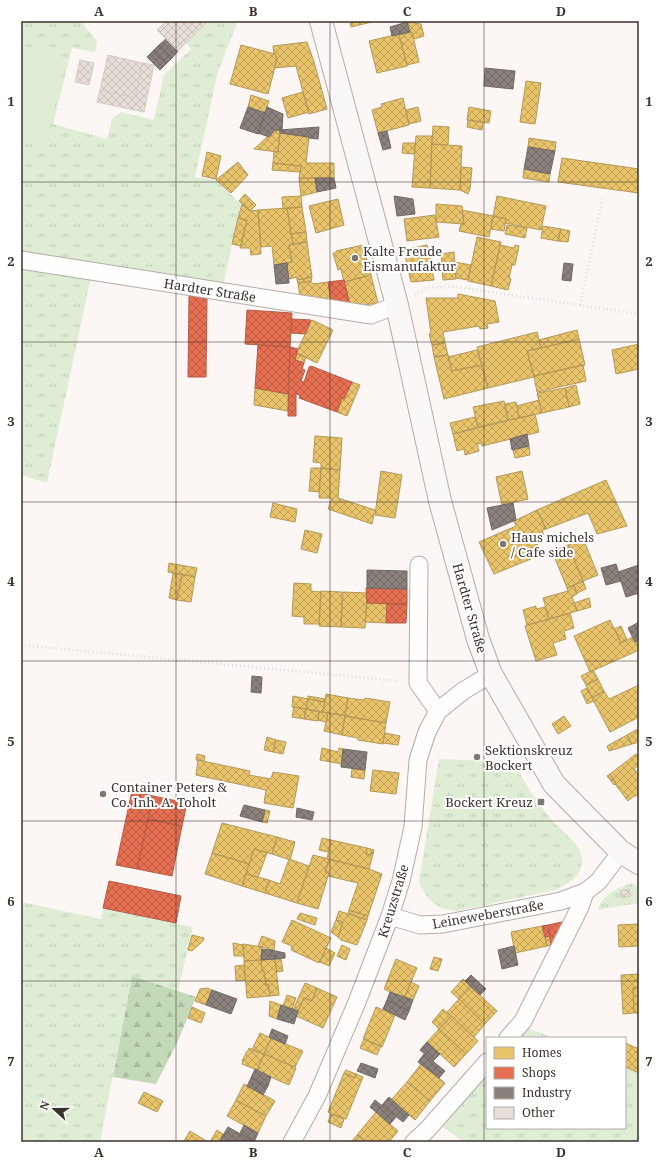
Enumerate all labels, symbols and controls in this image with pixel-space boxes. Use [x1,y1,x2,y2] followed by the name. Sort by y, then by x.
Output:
[94,2,104,20] text: A
[249,2,258,20] text: B
[403,2,412,20] text: C
[556,2,566,20] text: D
[7,92,15,110] text: 1
[645,92,653,110] text: 1
[363,242,456,275] place label: Kalte Freude Eismanufaktur
[7,252,15,270] text: 2
[645,252,653,270] text: 2
[350,253,360,263] marker: Kalte Freude Eismanufaktur
[163,274,257,306] street label: Hardter Straße
[7,412,15,430] text: 3
[645,412,653,430] text: 3
[511,528,594,561] place label: Haus michels / Cafe side
[498,539,508,549] marker: Haus michels / Cafe side
[449,561,491,655] street label: Hardter Straße
[7,572,15,590] text: 4
[645,572,653,590] text: 4
[7,732,15,750] text: 5
[645,732,653,750] text: 5
[485,741,573,774] place label: Sektionskreuz Bockert
[472,752,482,762] marker: Sektionskreuz Bockert
[111,778,227,811] place label: Container Peters & Co. Inh. A. Toholt
[98,789,108,799] marker: Container Peters & Co. Inh. A. Toholt
[445,793,533,811] place label: Bockert Kreuz
[536,797,546,807] marker: Bockert Kreuz
[373,862,413,940] street label: Kreuzstraße
[7,892,15,910] text: 6
[645,892,653,910] text: 6
[431,895,545,933] street label: Leineweberstraße
[486,1037,626,1129] legend
[522,1044,562,1061] text: Homes
[7,1052,15,1070] text: 7
[645,1052,653,1070] text: 7
[522,1064,556,1081] text: Shops
[522,1084,571,1101] text: Industry
[34,1089,74,1129] north arrow
[36,1098,53,1112] text: N
[522,1104,555,1121] text: Other
[94,1143,104,1161] text: A
[249,1143,258,1161] text: B
[403,1143,412,1161] text: C
[556,1143,566,1161] text: D

